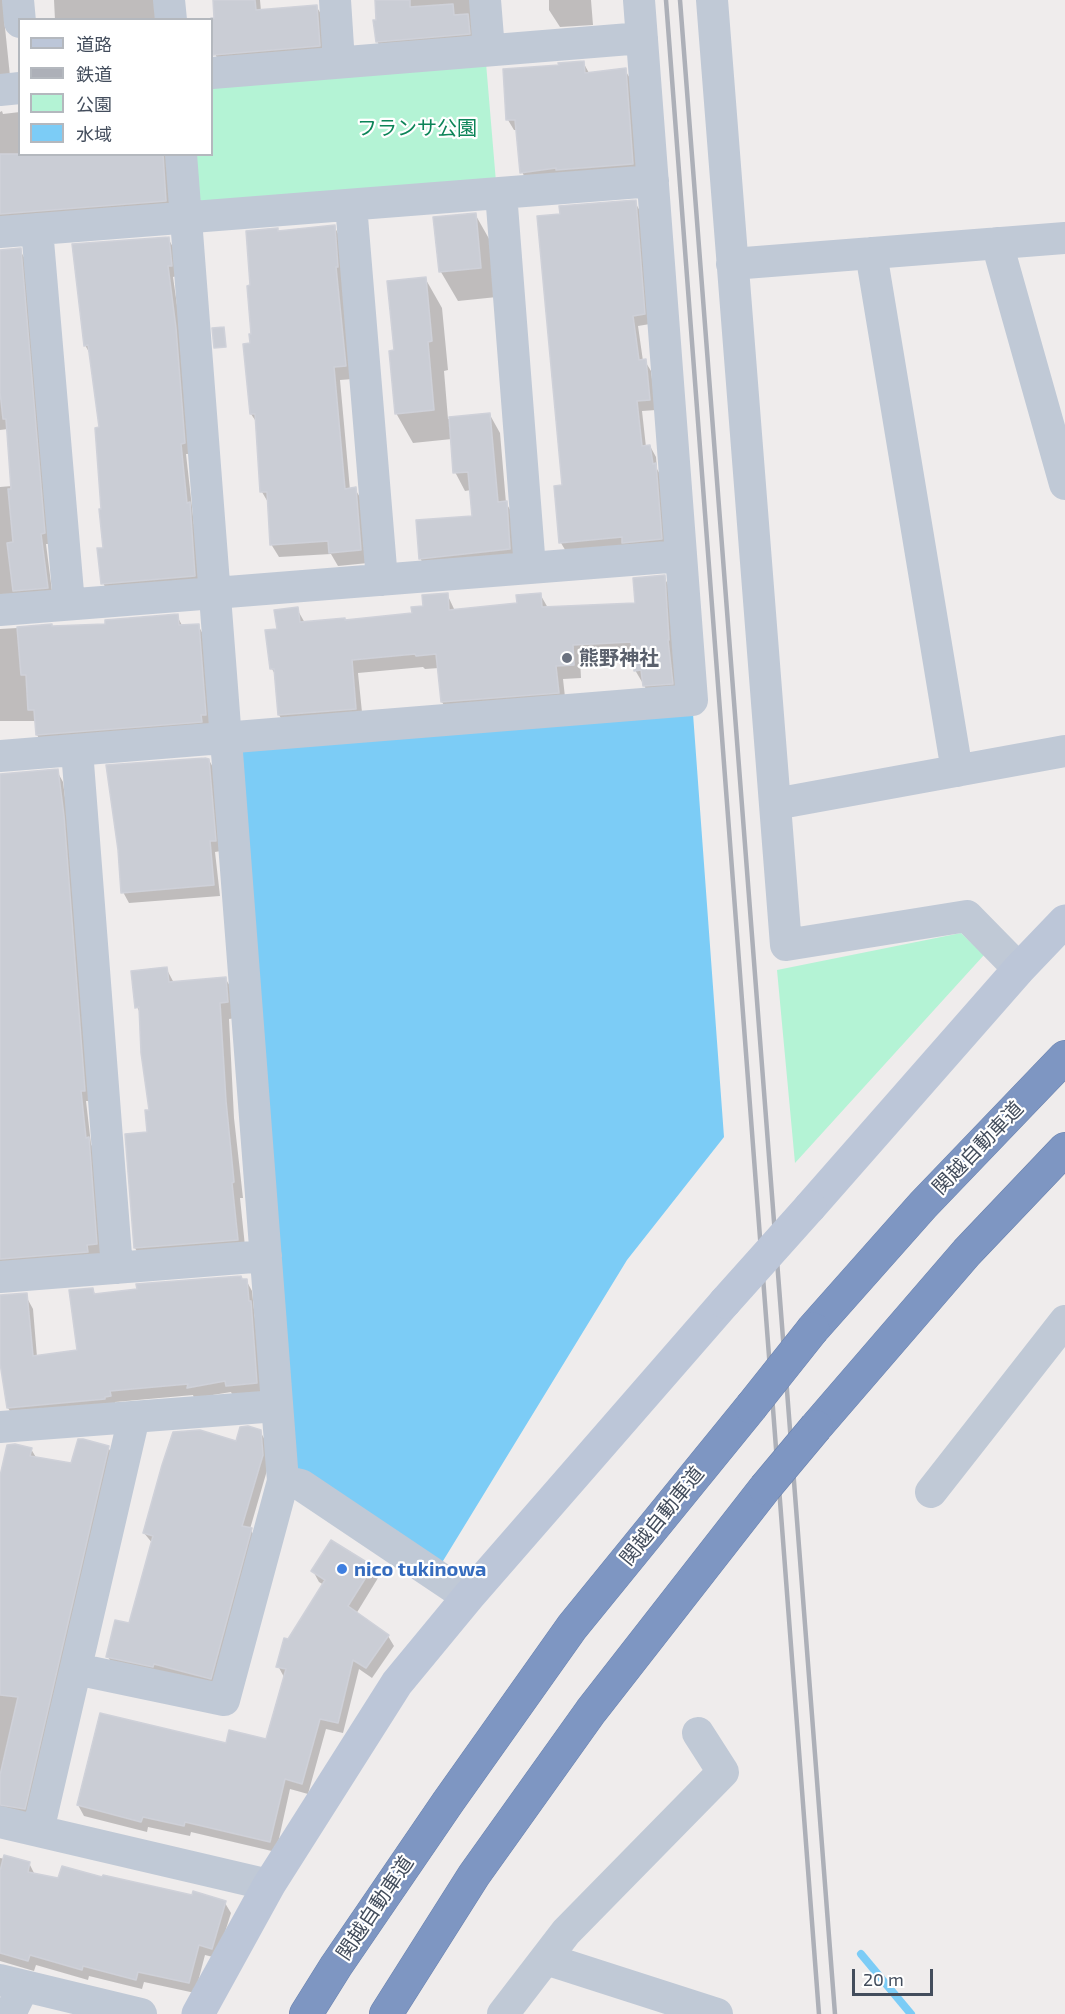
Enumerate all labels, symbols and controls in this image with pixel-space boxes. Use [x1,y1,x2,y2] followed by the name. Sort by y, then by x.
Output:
[18,18,213,156] legend
[76,33,112,55] text: 道路
[76,63,112,85] text: 鉄道
[76,93,112,115] text: 公園
[357,116,477,140] park label: フランサ公園
[76,123,112,145] text: 水域
[579,646,659,670] place label: 熊野神社
[560,651,574,665] marker: 熊野神社
[928,1097,1028,1199] street label: 関越自動車道
[615,1462,709,1570] street label: 関越自動車道
[354,1557,486,1581] place label: nico tukinowa
[335,1562,349,1576] marker: nico tukinowa
[332,1852,418,1964] street label: 関越自動車道
[855,1957,936,1995] scale bar
[863,1968,904,1990] text: 20 m

